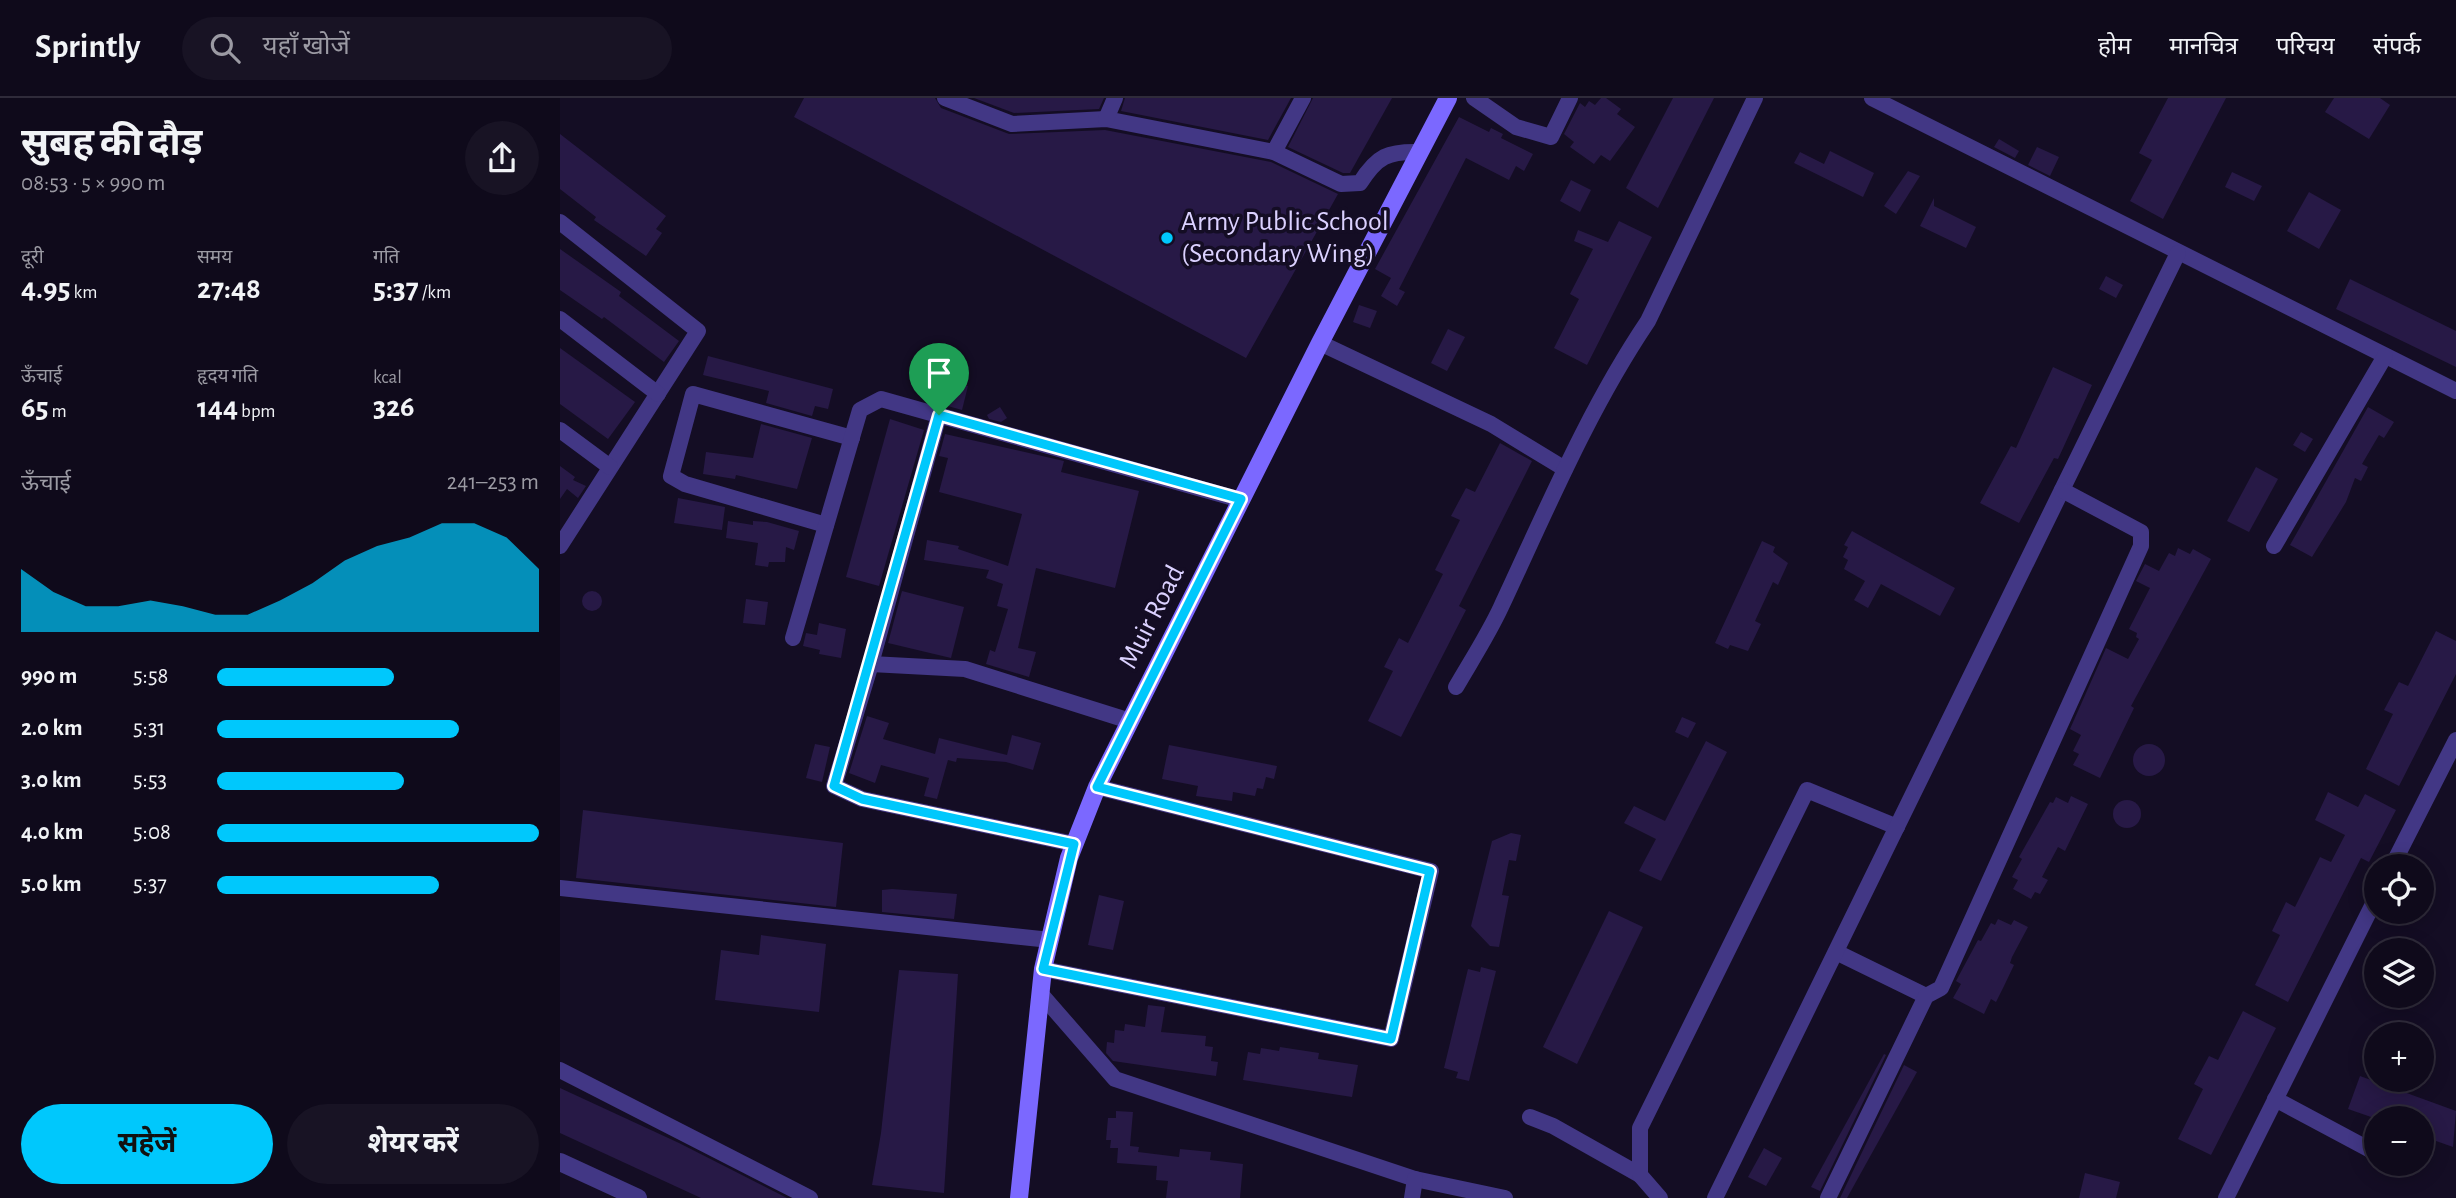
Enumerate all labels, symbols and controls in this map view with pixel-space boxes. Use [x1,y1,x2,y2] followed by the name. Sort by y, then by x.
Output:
[182,17,672,80] search box
[206,29,244,67] icon: search
[35,31,140,64] text: Sprintly
[262,33,350,59] text: यहाँ खोजें
[2098,35,2131,59] text: होम
[2169,35,2238,59] text: मानचित्र
[2276,35,2335,59] text: परिचय
[2373,35,2421,59] text: संपर्क
[465,121,539,195] button: share
[21,125,202,163] text: सुबह की दौड़
[21,172,165,195] text: 08:53 · 5 × 990 m
[1181,208,1389,268] place label: Army Public School (Secondary Wing)
[1159,230,1175,246] marker: Army Public School (Secondary Wing)
[21,248,44,267] text: दूरी
[197,248,232,267] text: समय
[373,248,399,267] text: गति
[21,274,70,304] text: 4.95
[197,274,261,304] text: 27:48
[373,274,419,304] text: 5:37
[70,283,97,302] text: km
[419,283,451,302] text: /km
[909,343,969,415] pin
[920,354,958,392] icon: arrive
[21,367,62,386] text: ऊँचाई
[197,367,258,386] text: हृदय गति
[373,368,402,387] text: kcal
[373,392,415,422] text: 326
[21,393,48,423] text: 65
[197,393,238,423] text: 144
[48,402,67,421] text: m
[238,402,276,421] text: bpm
[447,471,539,494] text: 241–253 m
[21,472,71,495] text: ऊँचाई
[1114,561,1190,673] street label: Muir Road
[21,665,77,688] text: 990 m
[133,665,168,688] text: 5:58
[21,717,83,740] text: 2.0 km
[133,717,165,740] text: 5:31
[21,769,82,792] text: 3.0 km
[133,769,167,792] text: 5:53
[21,821,83,844] text: 4.0 km
[133,821,171,844] text: 5:08
[2364,854,2434,1176] map controls
[2364,854,2434,924] button: locate
[21,873,82,896] text: 5.0 km
[133,873,167,896] text: 5:37
[2364,938,2434,1008] button: layers
[2364,1022,2434,1092] button: +
[21,1104,273,1184] button: सहेजें
[287,1104,539,1184] button: शेयर करें
[2364,1106,2434,1176] button: −

